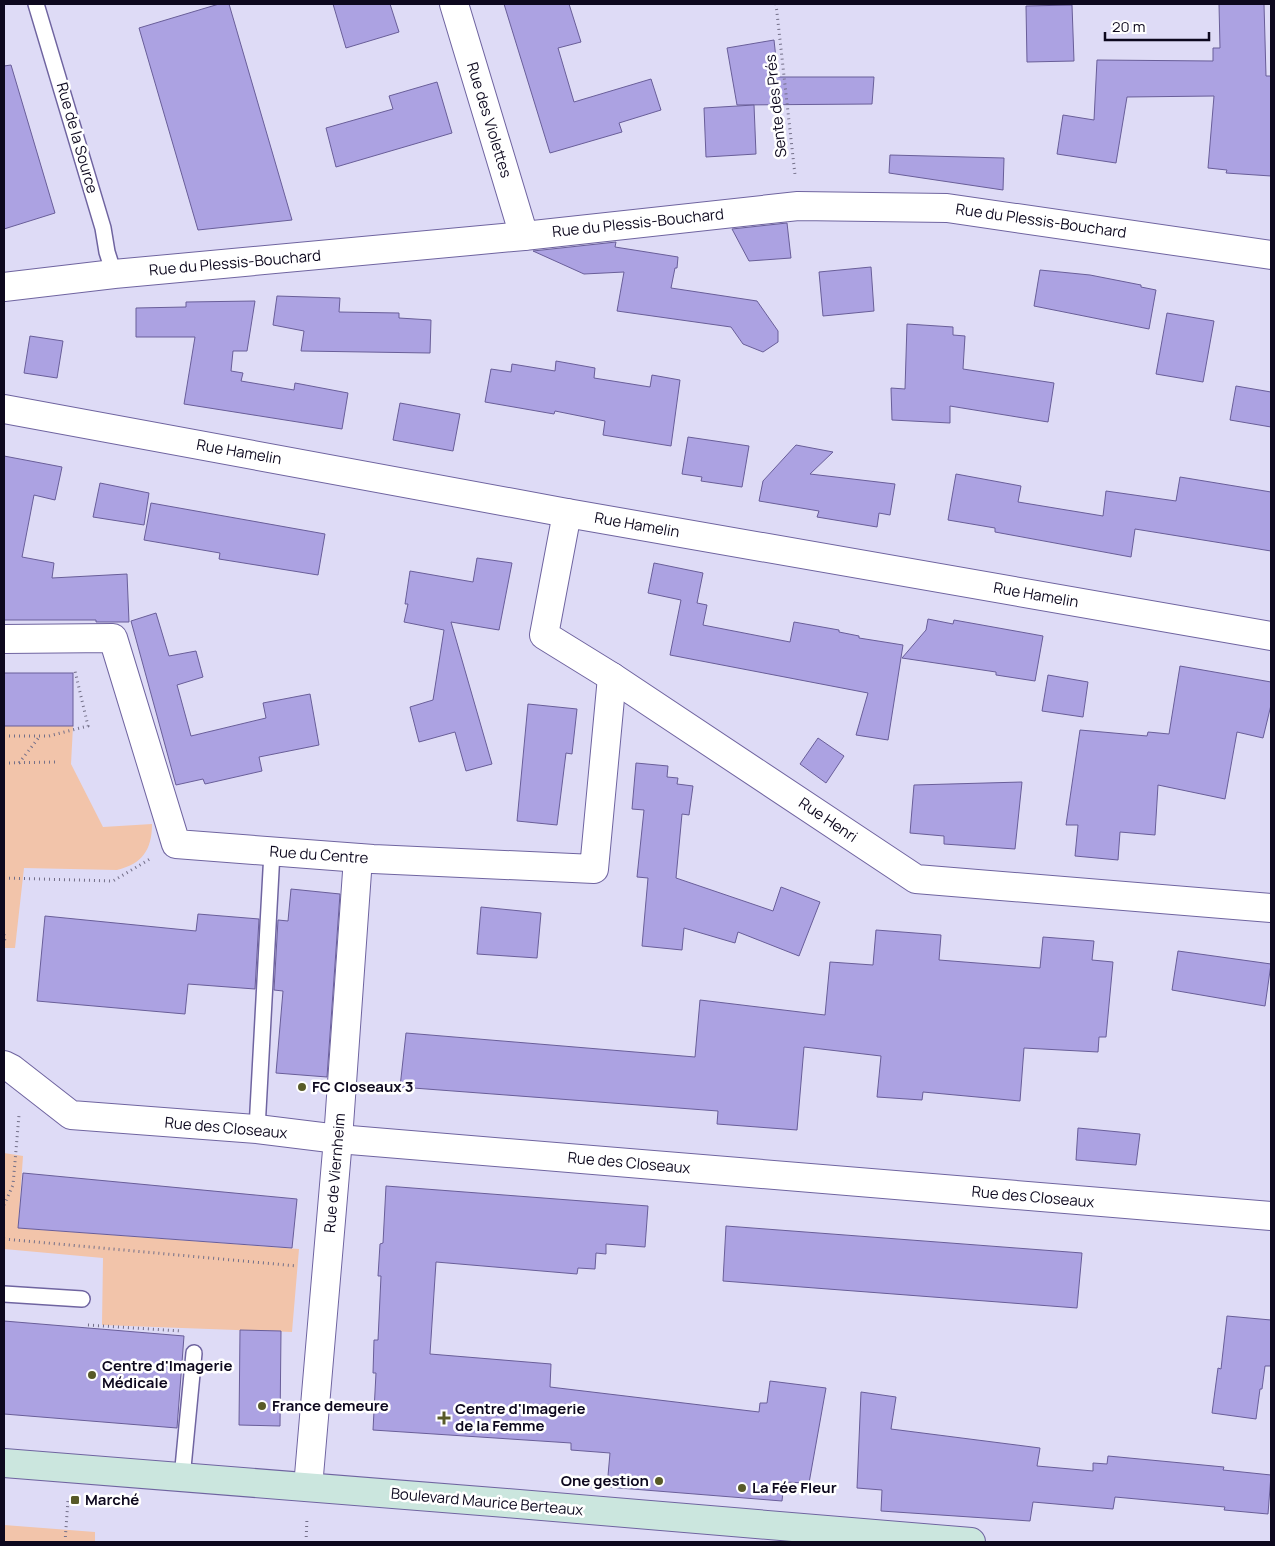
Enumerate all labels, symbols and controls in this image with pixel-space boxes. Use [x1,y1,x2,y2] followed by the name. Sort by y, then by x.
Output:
[1105,10,1209,42] scale bar
[1112,16,1145,37] text: 20 m
[760,53,791,159] street label: Sente des Prés
[462,59,517,180] street label: Rue des Violettes
[52,80,103,196] street label: Rue de la Source
[954,198,1128,243] street label: Rue du Plessis-Bouchard
[551,203,725,242] street label: Rue du Plessis-Bouchard
[148,245,322,280] street label: Rue du Plessis-Bouchard
[195,434,283,469] street label: Rue Hamelin
[593,507,681,542] street label: Rue Hamelin
[992,577,1080,612] street label: Rue Hamelin
[795,792,862,847] street label: Rue Henri
[269,841,369,868] street label: Rue du Centre
[312,1076,413,1097] place label: FC Closeaux 3
[296,1081,308,1093] marker: FC Closeaux 3
[164,1112,288,1143] street label: Rue des Closeaux
[319,1112,350,1234] street label: Rue de Viernheim
[567,1147,691,1178] street label: Rue des Closeaux
[971,1181,1095,1212] street label: Rue des Closeaux
[102,1355,233,1393] place label: Centre d'Imagerie Médicale
[86,1369,98,1381] marker: Centre d'Imagerie Médicale
[272,1395,389,1416] place label: France demeure
[455,1398,586,1436] place label: Centre d'Imagerie de la Femme
[256,1400,268,1412] marker: France demeure
[437,1411,451,1425] marker: Centre d'Imagerie de la Femme
[561,1470,649,1491] place label: One gestion
[653,1475,665,1487] marker: One gestion
[752,1477,837,1498] place label: La Fée Fleur
[736,1482,748,1494] marker: La Fée Fleur
[390,1483,584,1520] street label: Boulevard Maurice Berteaux
[85,1489,139,1510] place label: Marché
[69,1494,81,1506] marker: Marché

